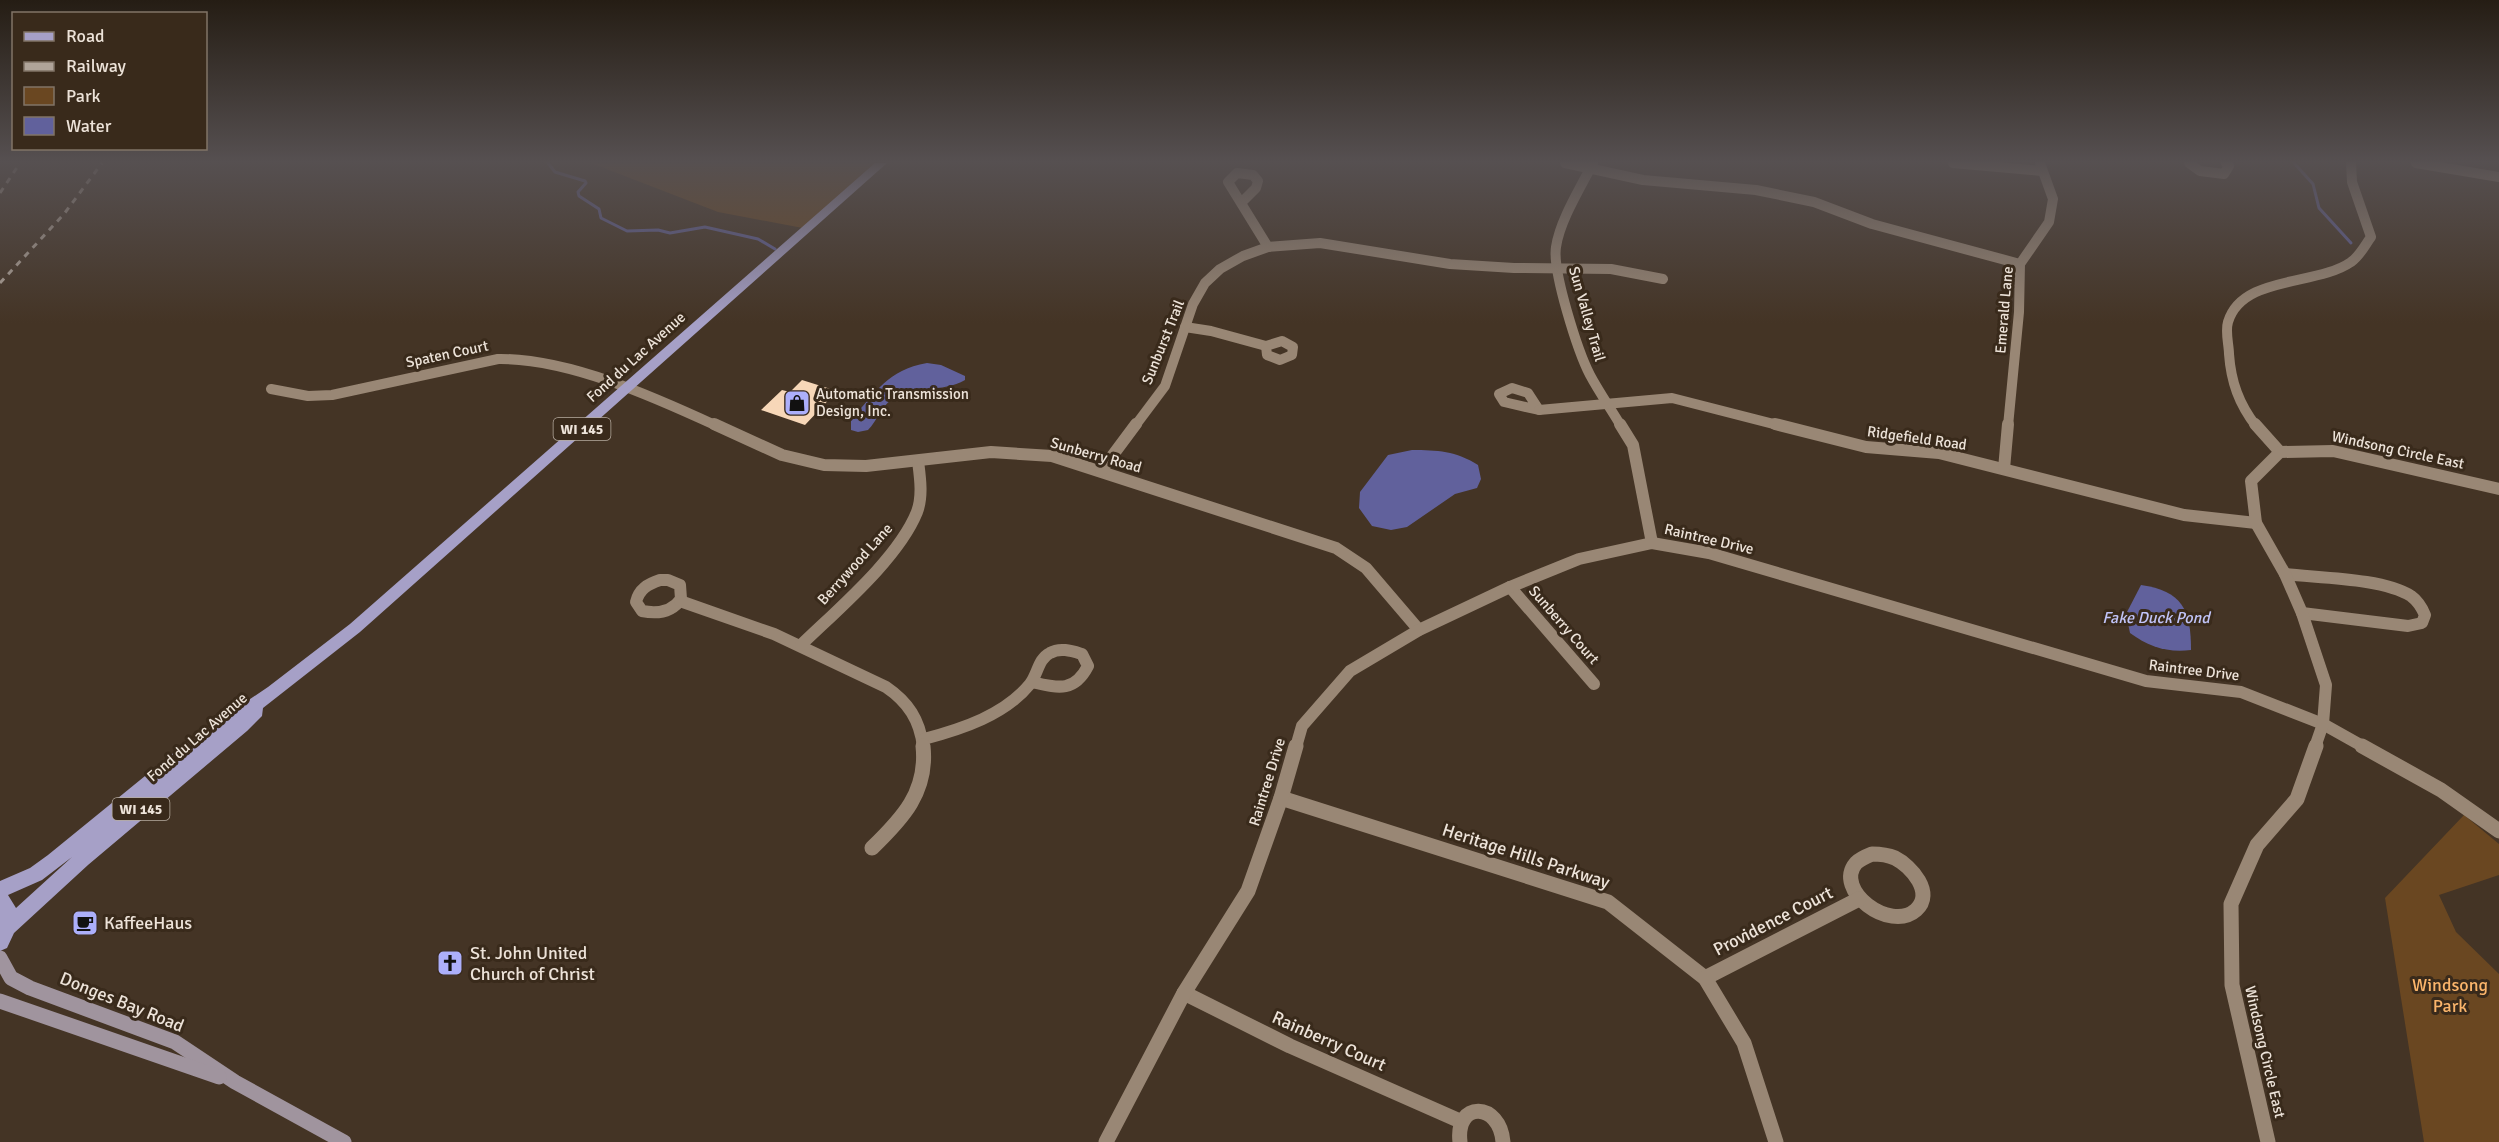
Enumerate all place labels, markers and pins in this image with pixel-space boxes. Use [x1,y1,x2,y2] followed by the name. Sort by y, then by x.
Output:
[816,385,969,420] place label: Automatic Transmission Design, Inc.
[782,388,812,418] shop icon: Automatic Transmission Design, Inc.
[70,908,100,938] cafe icon: KaffeeHaus
[104,912,192,934] place label: KaffeeHaus
[470,942,595,985] place label: St. John United Church of Christ
[435,948,465,978] church icon: St. John United Church of Christ

